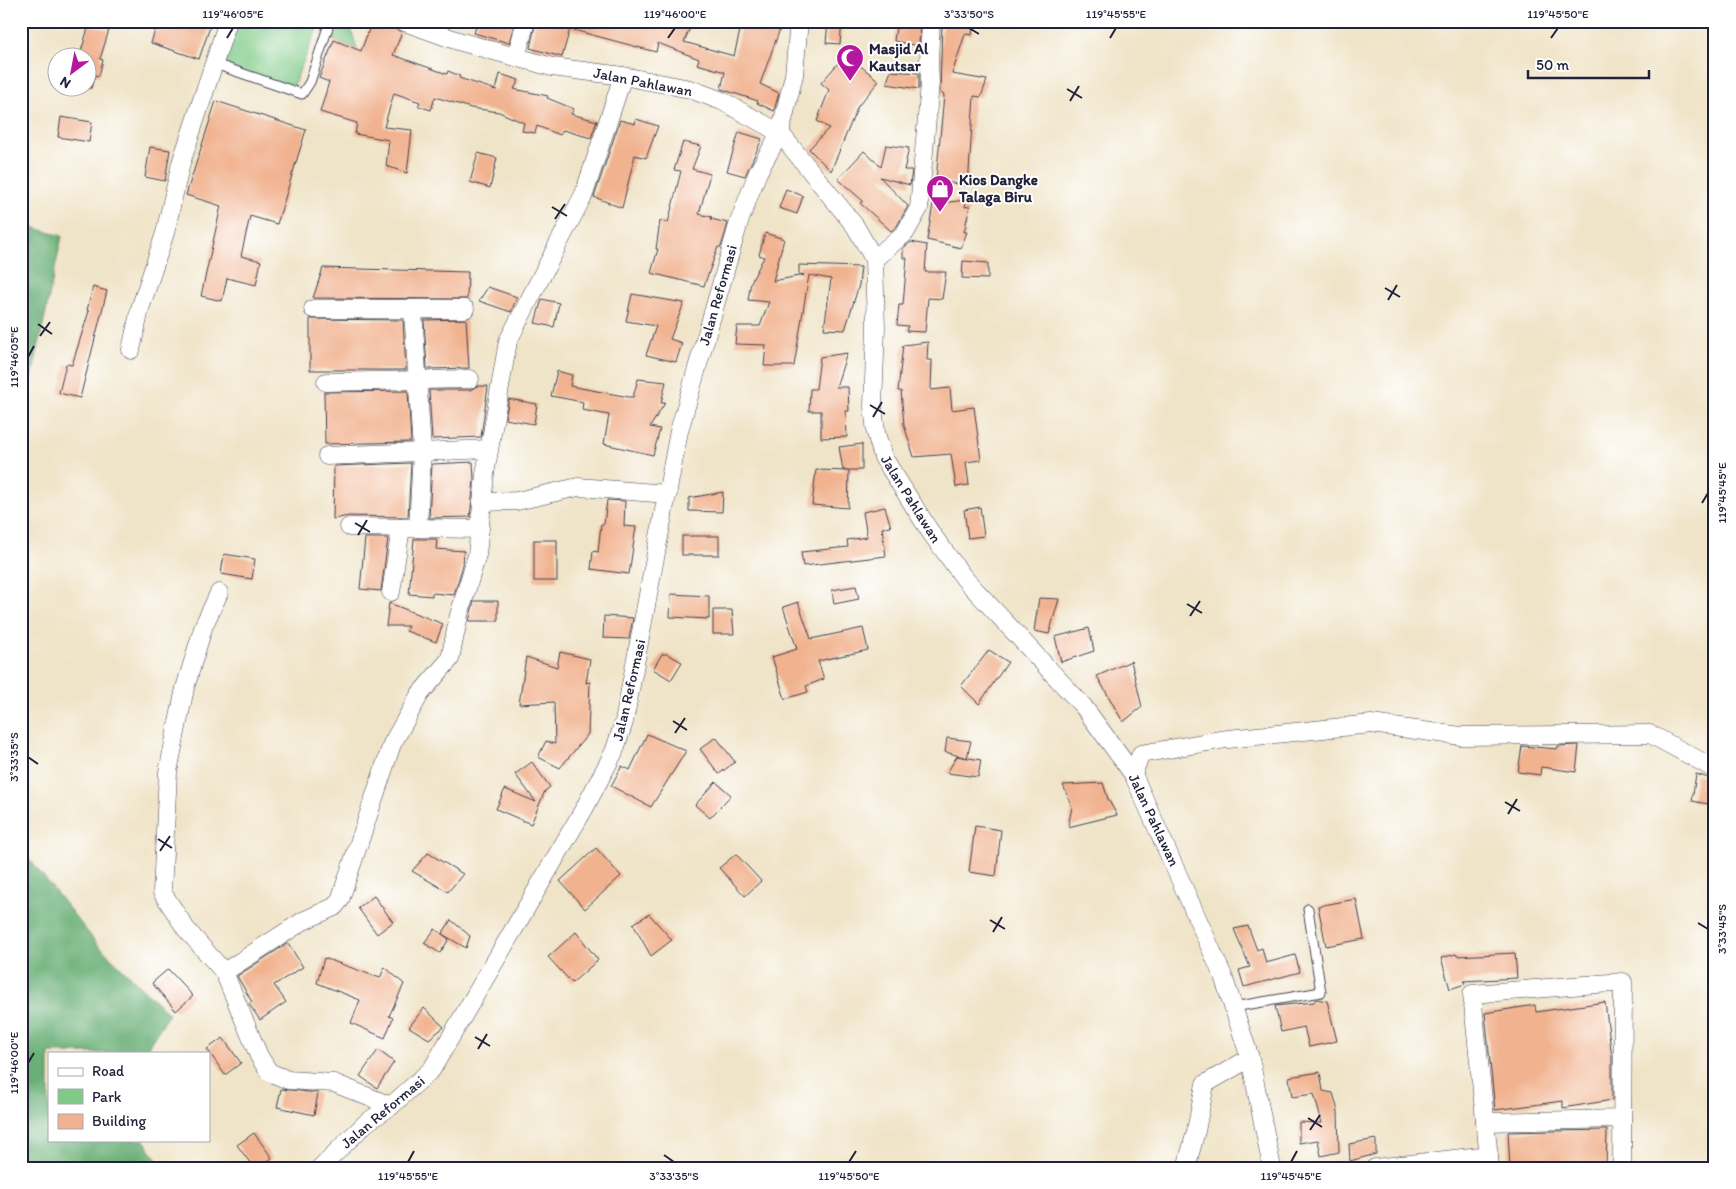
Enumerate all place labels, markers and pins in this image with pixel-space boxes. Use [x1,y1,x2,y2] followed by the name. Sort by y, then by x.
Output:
[869,40,929,75] place label: Masjid Al Kautsar
[835,43,865,82] mosque icon: Masjid Al Kautsar
[958,171,1038,207] place label: Kios Dangke Talaga Biru
[925,174,955,213] shop icon: Kios Dangke Talaga Biru

